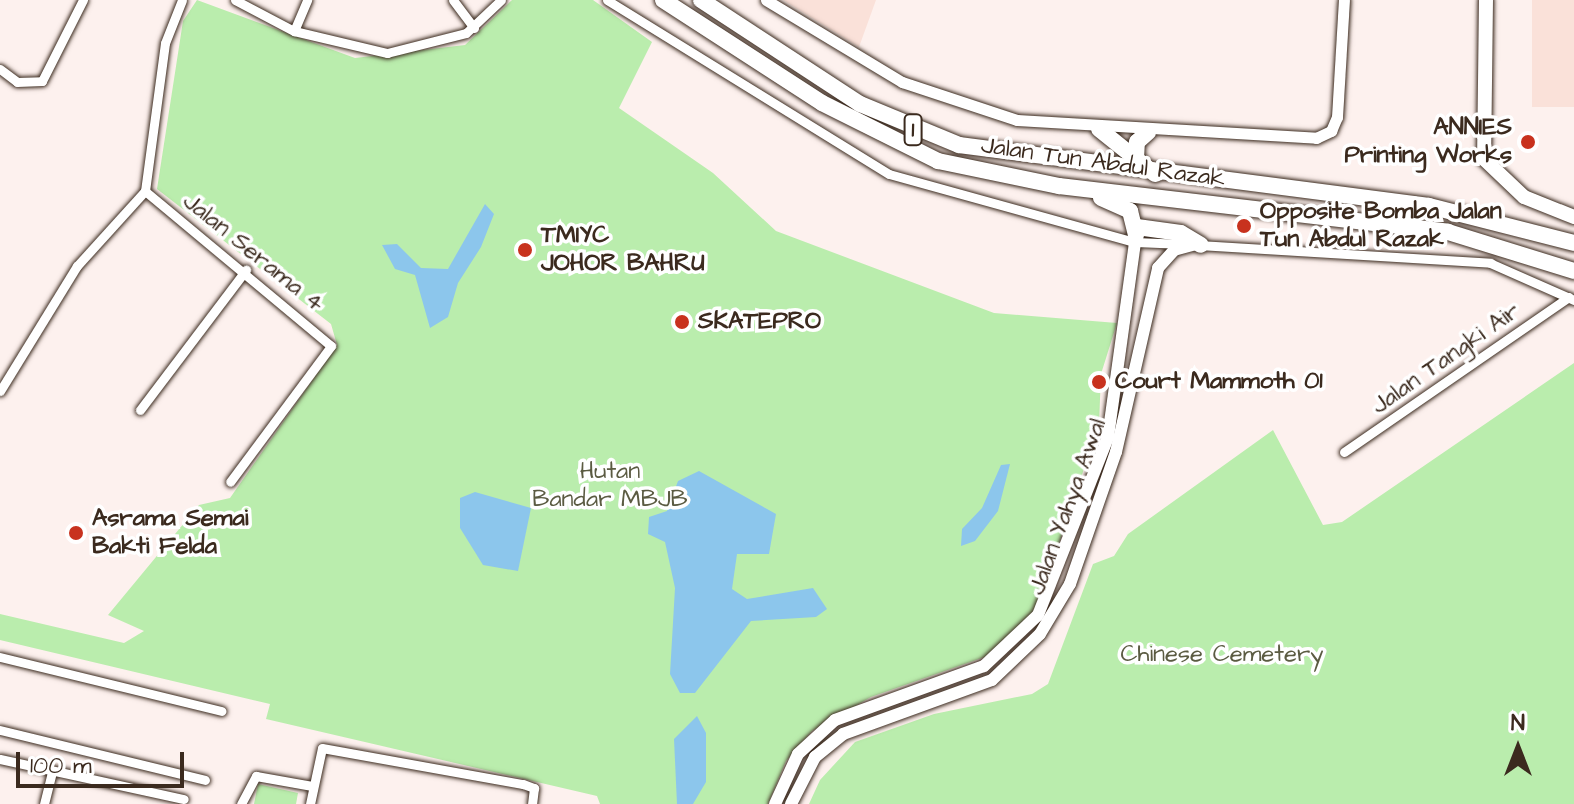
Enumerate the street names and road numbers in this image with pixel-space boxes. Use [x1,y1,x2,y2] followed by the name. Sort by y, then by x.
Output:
[903,112,923,148] road number: 1
[979,132,1227,194] street label: Jalan Tun Abdul Razak
[177,187,329,319] street label: Jalan Serama 4
[1366,297,1526,421] street label: Jalan Tangki Air
[1023,415,1113,599] street label: Jalan Yahya Awal

